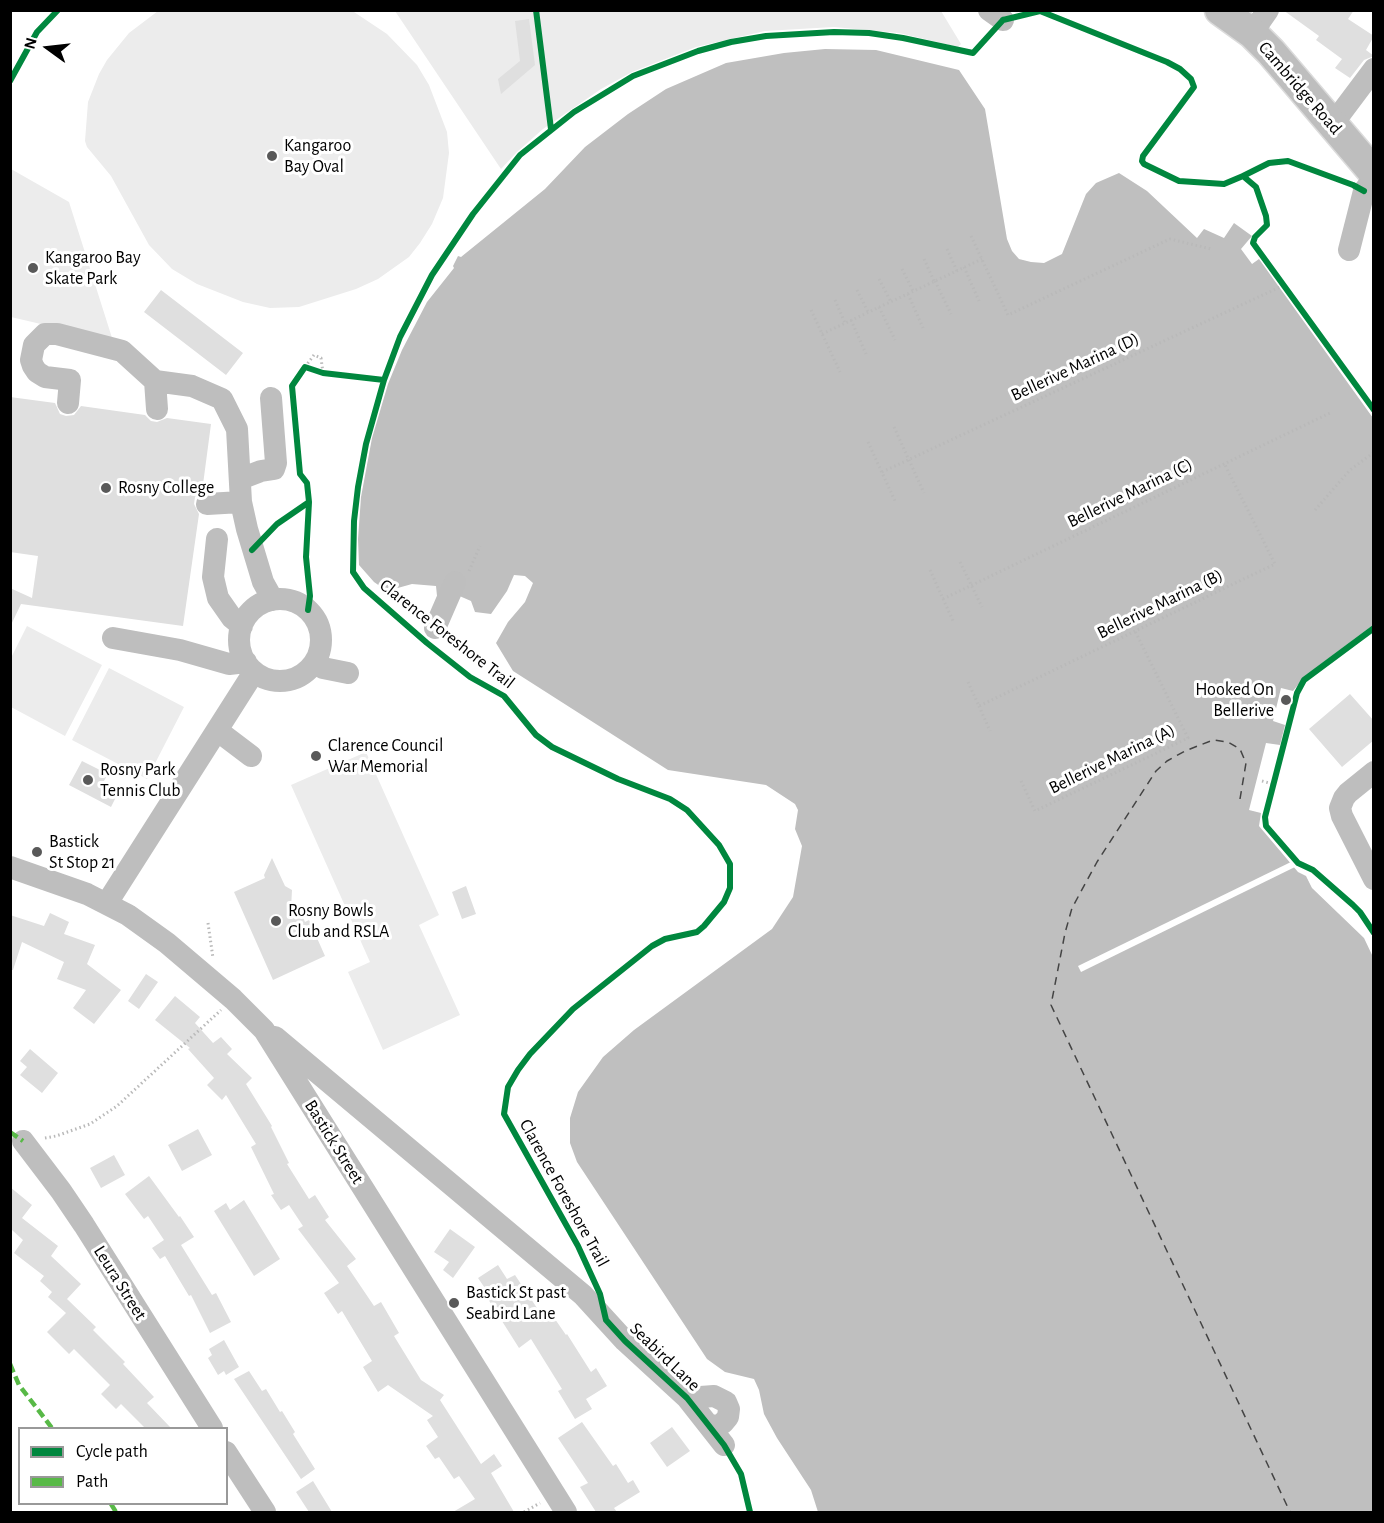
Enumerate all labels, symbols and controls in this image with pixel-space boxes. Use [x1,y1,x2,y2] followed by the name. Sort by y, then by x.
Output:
[18,18,78,78] north arrow
[21,36,40,51] text: N
[1254,37,1346,139] street label: Cambridge Road
[284,135,351,178] place label: Kangaroo Bay Oval
[265,149,279,163] marker: Kangaroo Bay Oval
[45,247,141,290] place label: Kangaroo Bay Skate Park
[26,261,40,275] marker: Kangaroo Bay Skate Park
[1007,328,1143,406] street label: Bellerive Marina (D)
[1064,453,1196,533] street label: Bellerive Marina (C)
[118,477,214,499] place label: Rosny College
[99,481,113,495] marker: Rosny College
[1094,564,1226,644] street label: Bellerive Marina (B)
[375,575,519,693] street label: Clarence Foreshore Trail
[1195,679,1274,722] place label: Hooked On Bellerive
[1279,693,1293,707] marker: Hooked On Bellerive
[1045,719,1179,799] street label: Bellerive Marina (A)
[328,735,443,777] place label: Clarence Council War Memorial
[309,749,323,763] marker: Clarence Council War Memorial
[100,759,181,802] place label: Rosny Park Tennis Club
[81,773,95,787] marker: Rosny Park Tennis Club
[49,831,116,874] place label: Bastick St Stop 21
[30,845,44,859] marker: Bastick St Stop 21
[288,900,389,942] place label: Rosny Bowls Club and RSLA
[269,914,283,928] marker: Rosny Bowls Club and RSLA
[300,1096,368,1188] street label: Bastick Street
[514,1115,614,1271] street label: Clarence Foreshore Trail
[89,1242,151,1324] street label: Leura Street
[466,1282,566,1324] place label: Bastick St past Seabird Lane
[447,1296,461,1310] marker: Bastick St past Seabird Lane
[625,1318,705,1396] street label: Seabird Lane
[18,1427,228,1505] legend
[76,1443,148,1461] text: Cycle path
[76,1473,108,1491] text: Path

